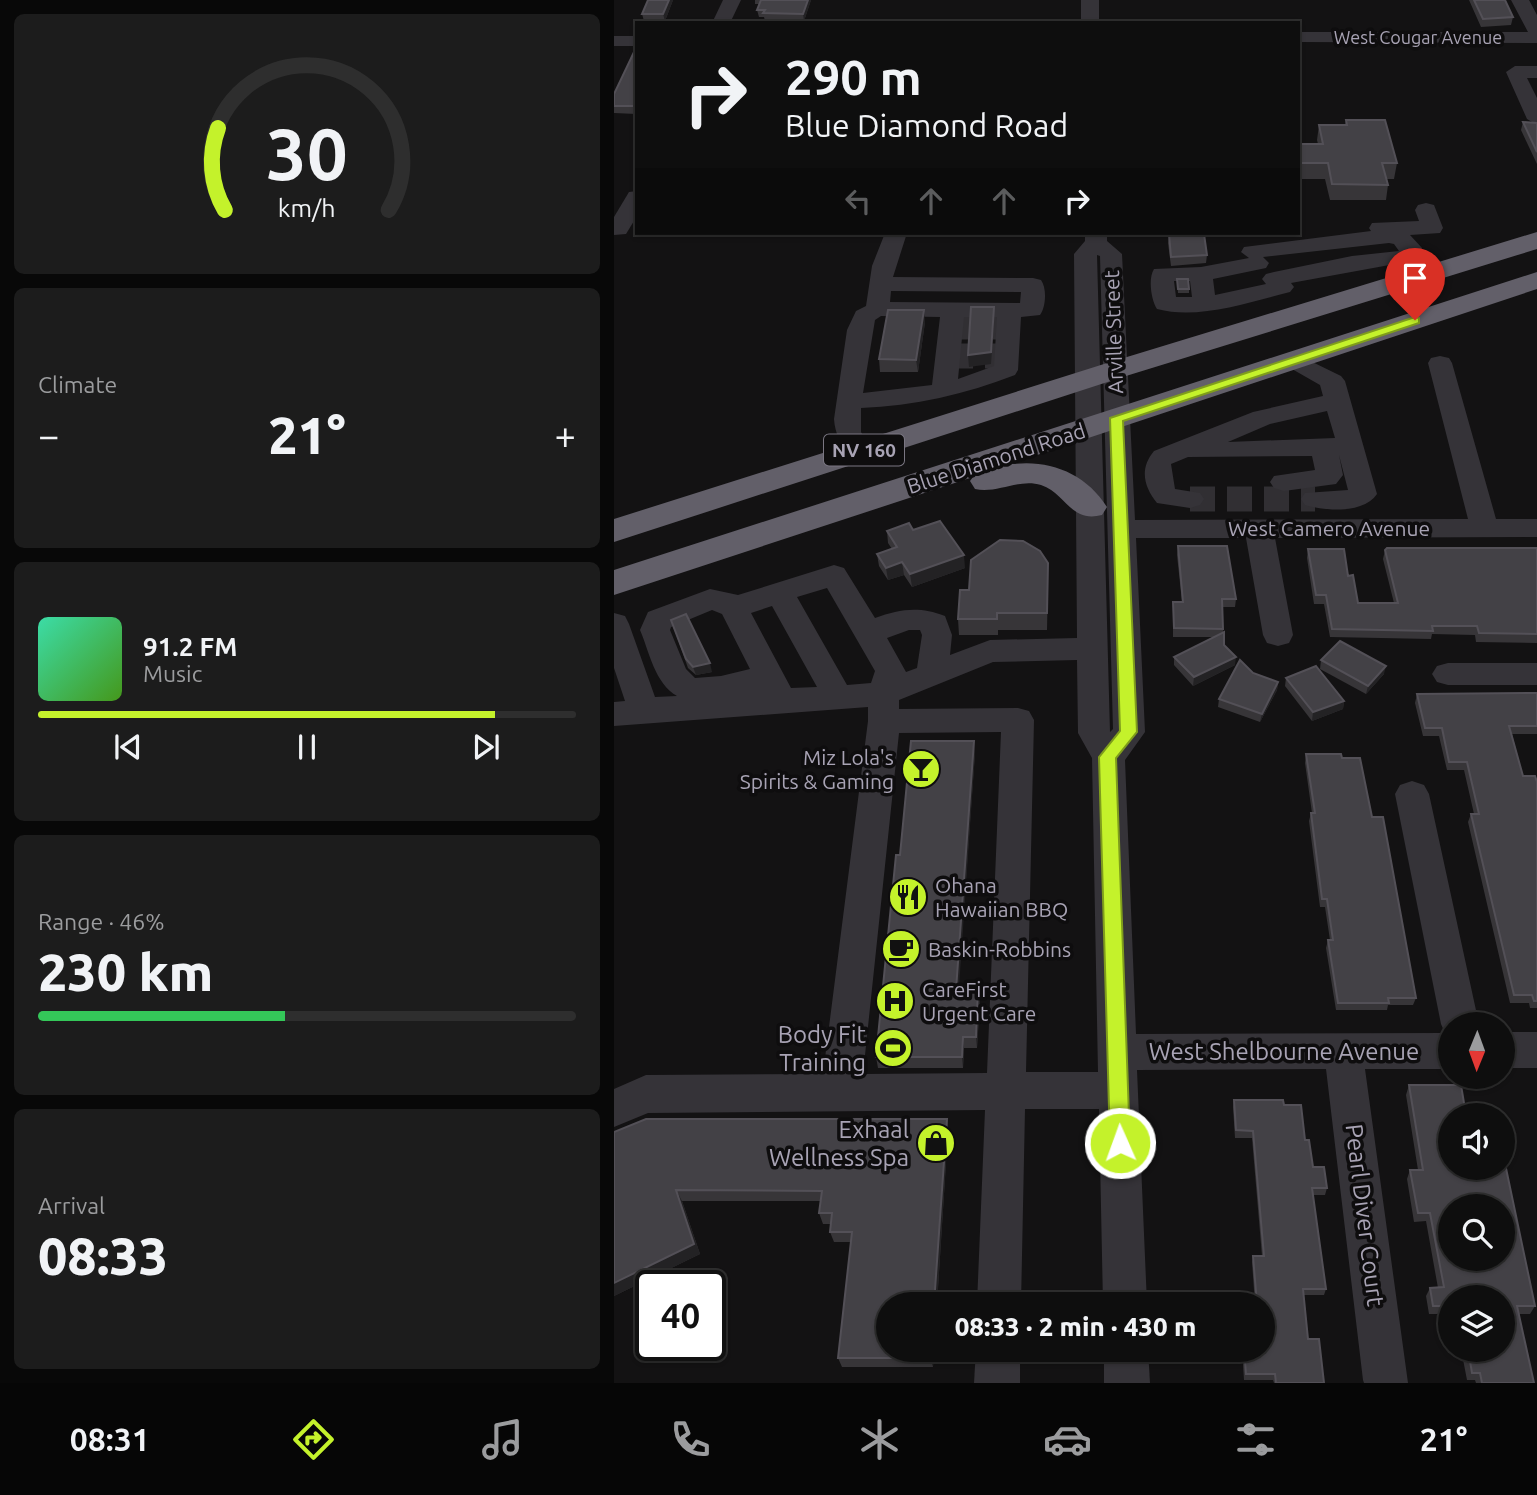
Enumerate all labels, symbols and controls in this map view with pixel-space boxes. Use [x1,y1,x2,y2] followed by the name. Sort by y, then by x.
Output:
[1334,27,1502,47] street label: West Cougar Avenue
[670,49,761,140] icon: right
[785,49,922,104] text: 290 m
[785,107,1068,143] text: Blue Diamond Road
[266,112,348,194] text: 30
[839,182,877,220] icon: left
[912,182,950,220] icon: ahead
[985,182,1023,220] icon: ahead
[1058,182,1096,220] icon: right
[278,194,336,222] text: km/h
[1385,248,1445,320] pin
[1396,259,1434,297] icon: arrive
[1099,270,1127,394] street label: Arville Street
[38,372,117,397] text: Climate
[268,406,346,464] text: 21°
[38,414,59,456] text: −
[555,414,576,456] text: +
[904,418,1088,498] street label: Blue Diamond Road
[824,435,904,466] road number: NV 160
[1228,516,1430,540] street label: West Camero Avenue
[143,632,237,661] text: 91.2 FM
[143,661,202,686] text: Music
[109,728,147,766] icon: previous
[288,728,326,766] icon: pause
[467,728,505,766] icon: next
[740,745,894,793] place label: Miz Lola's Spirits & Gaming
[900,748,942,790] bar icon: Miz Lola's Spirits & Gaming
[935,873,1068,921] place label: Ohana Hawaiian BBQ
[887,876,929,918] restaurant icon: Ohana Hawaiian BBQ
[38,909,165,934] text: Range · 46%
[880,928,922,970] cafe icon: Baskin-Robbins
[928,937,1071,961] place label: Baskin-Robbins
[38,943,213,1001] text: 230 km
[922,977,1036,1025] place label: CareFirst Urgent Care
[874,980,916,1022] hospital icon: CareFirst Urgent Care
[1438,1012,1515,1088] north arrow
[1438,1012,1515,1362] map controls
[778,1021,867,1076] place label: Body Fit Training
[872,1027,914,1069] sports icon: Body Fit Training
[1149,1038,1419,1065] street label: West Shelbourne Avenue
[1438,1103,1515,1180] button: sound
[1083,1106,1157,1180] position arrow
[769,1116,909,1171] place label: Exhaal Wellness Spa
[915,1122,957,1164] shop icon: Exhaal Wellness Spa
[1340,1122,1390,1308] street label: Pearl Diver Court
[38,1193,105,1218] text: Arrival
[1438,1194,1515,1271] button: search
[38,1227,168,1285] text: 08:33
[635,1270,726,1361] speed limit sign: 40
[1438,1285,1515,1362] button: layers
[955,1312,1196,1341] text: 08:33 · 2 min · 430 m
[289,1415,338,1464] icon: directions
[478,1415,527,1464] icon: music
[666,1415,715,1464] icon: phone
[855,1415,904,1464] icon: climate
[1043,1415,1092,1464] icon: car
[1231,1415,1280,1464] icon: filters
[70,1421,150,1457] text: 08:31
[1420,1421,1467,1457] text: 21°

